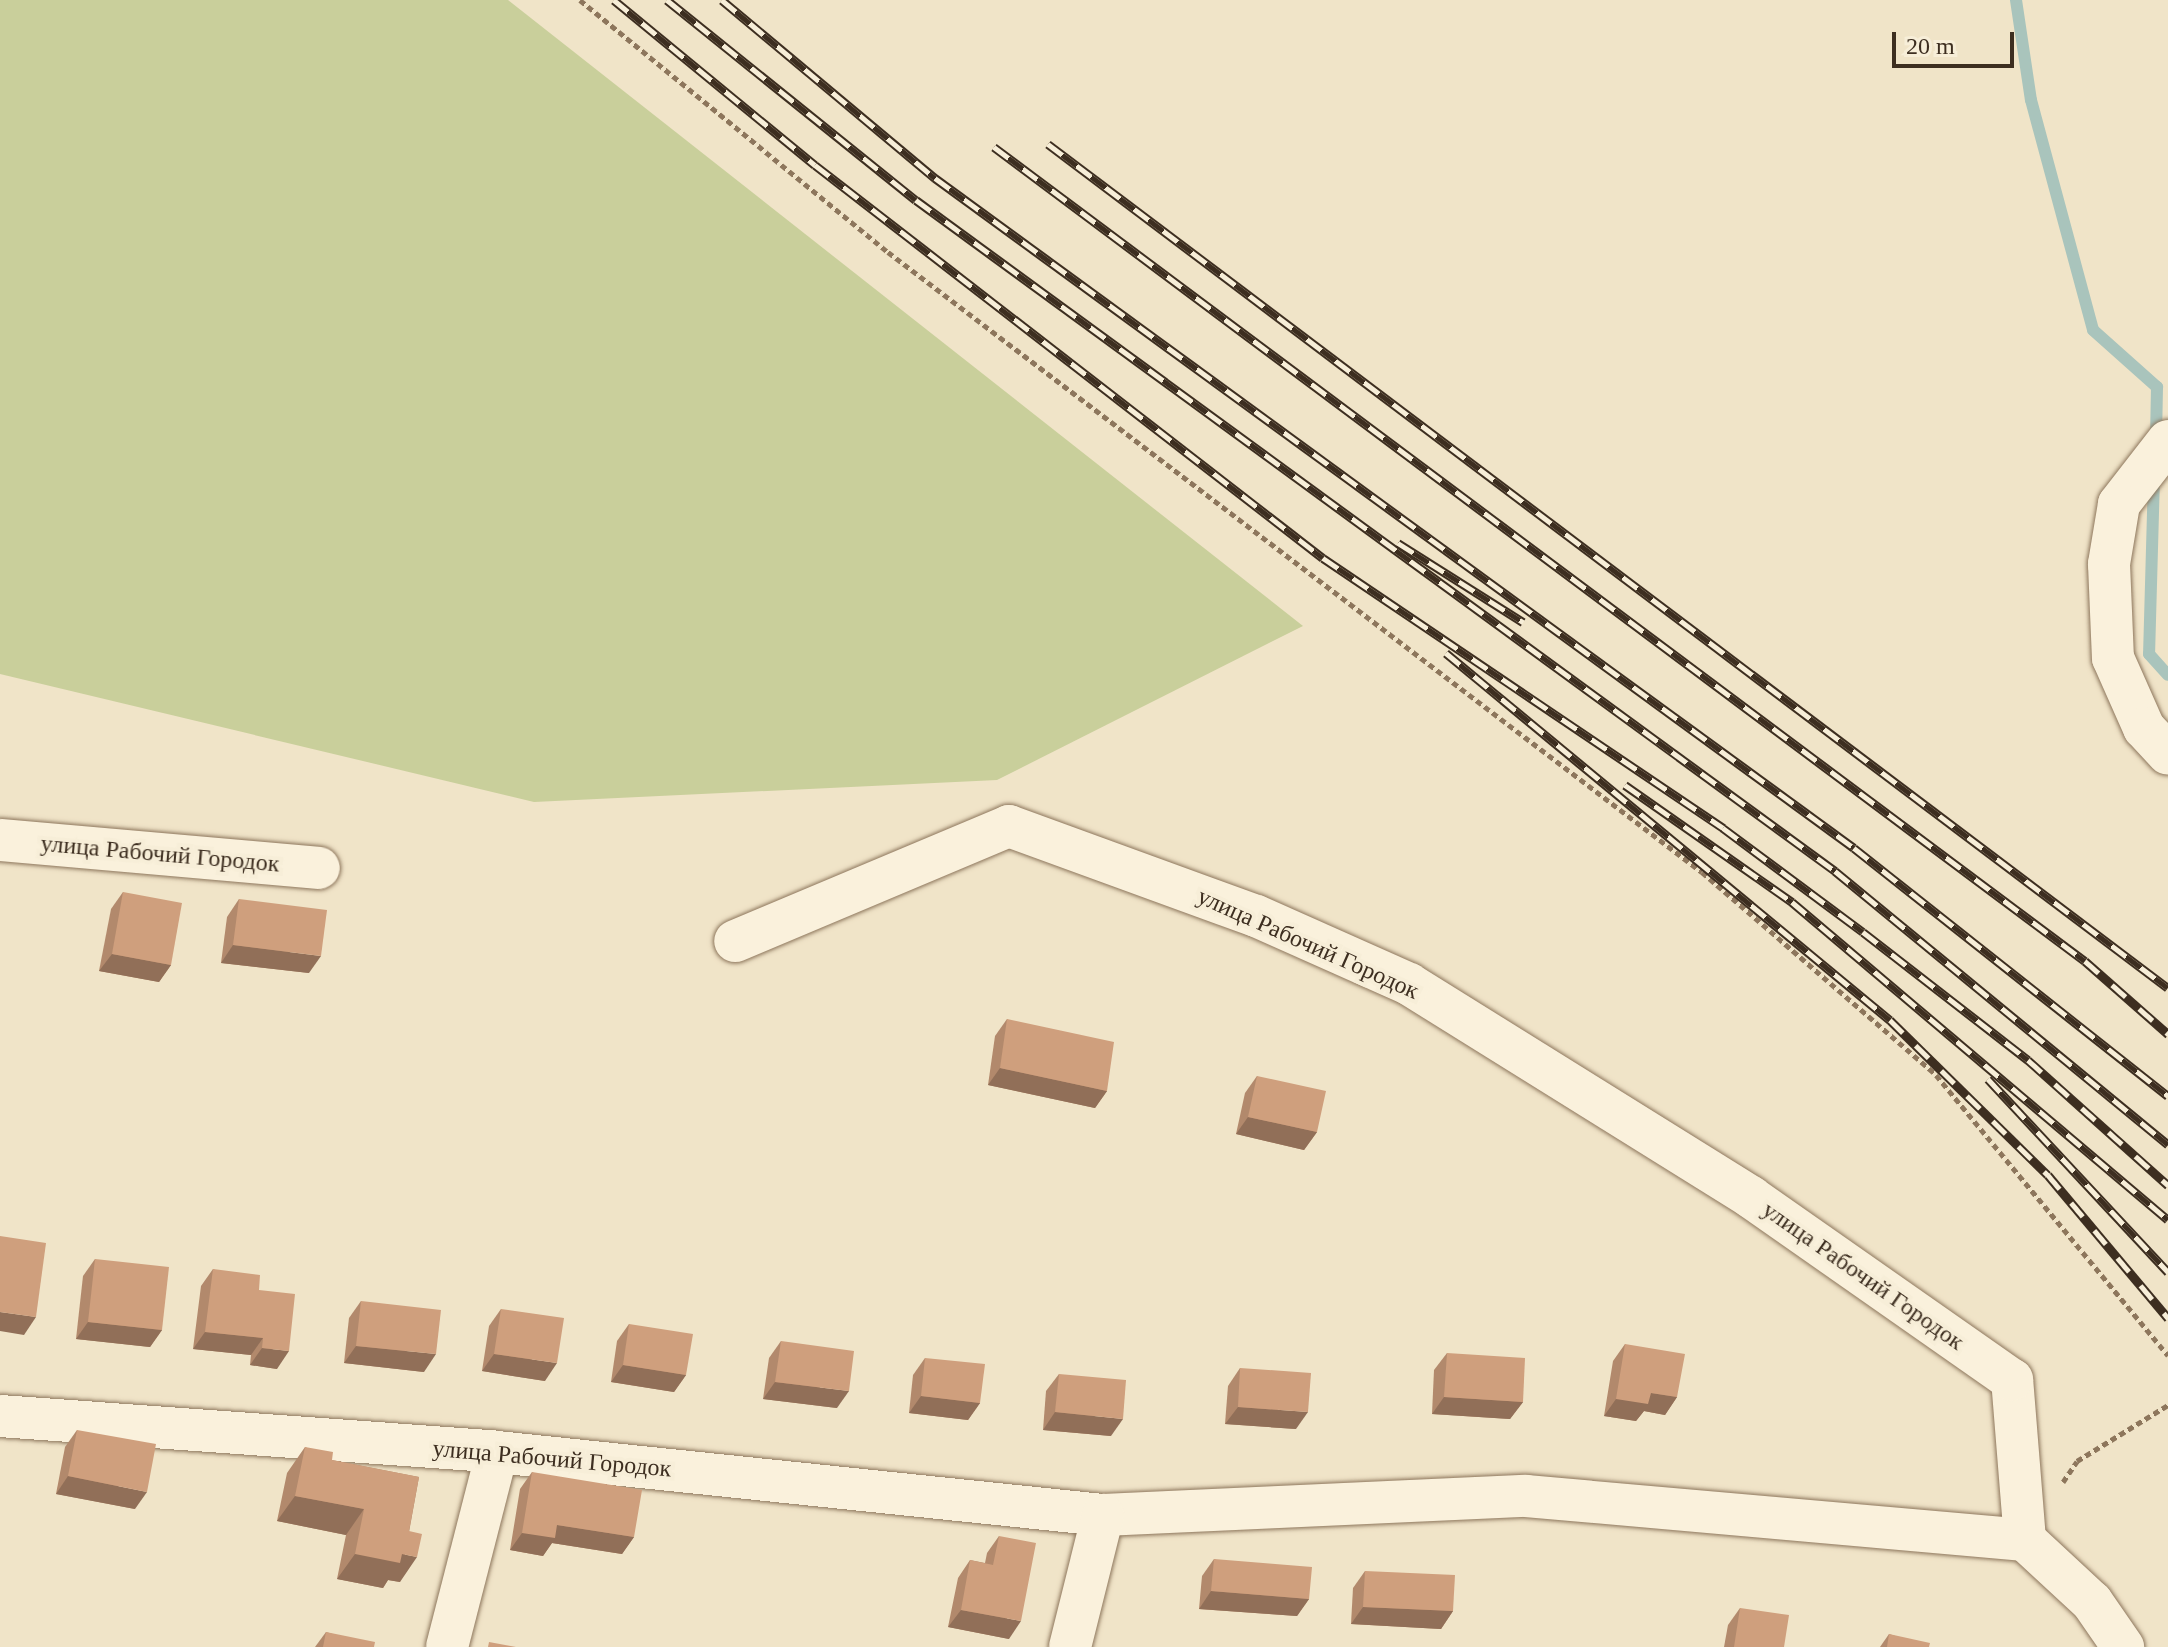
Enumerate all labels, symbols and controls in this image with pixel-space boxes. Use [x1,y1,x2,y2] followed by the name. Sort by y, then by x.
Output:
[1896,16,2018,66] scale bar
[1906,33,1955,59] text: 20 m
[39,829,281,879] street label: улица Рабочий Городок
[1193,882,1423,1006] street label: улица Рабочий Городок
[1757,1196,1969,1356] street label: улица Рабочий Городок
[431,1434,673,1484] street label: улица Рабочий Городок

